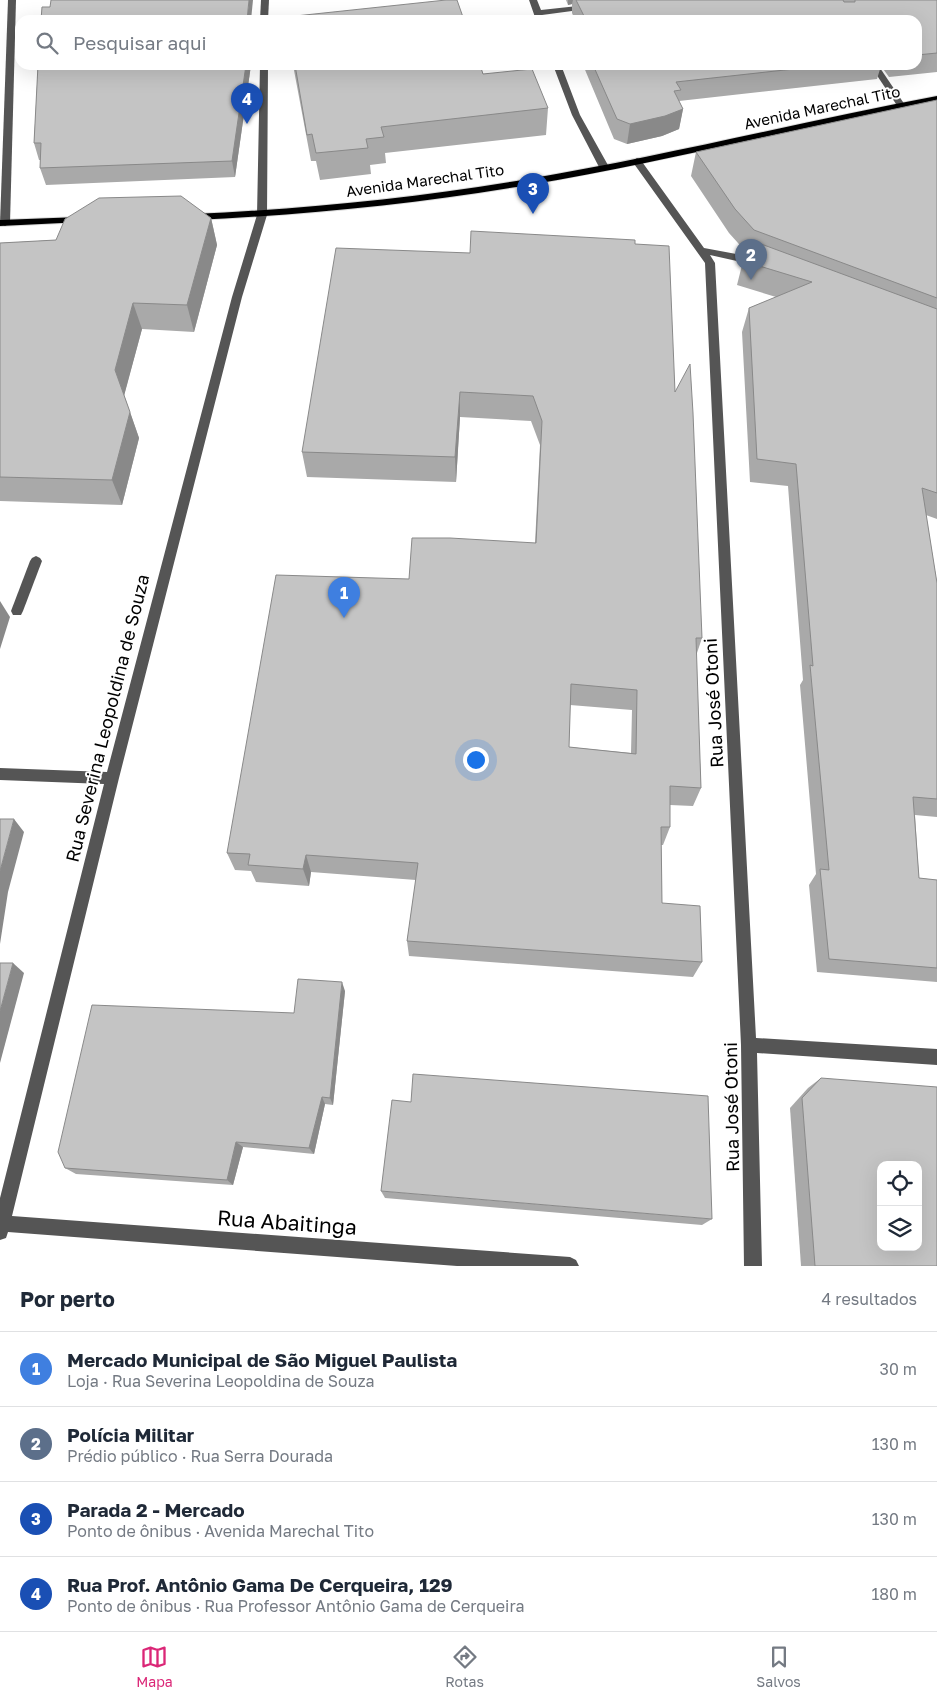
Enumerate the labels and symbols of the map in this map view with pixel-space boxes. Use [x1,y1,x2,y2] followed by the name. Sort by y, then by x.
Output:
[742,82,902,132] street label: Avenida Marechal Tito
[231,83,263,124] pin: 4
[345,160,505,200] street label: Avenida Marechal Tito
[517,173,549,214] pin: 3
[735,239,767,280] pin: 2
[61,572,153,864] street label: Rua Severina Leopoldina de Souza
[328,577,360,618] pin: 1
[699,638,727,768] street label: Rua José Otoni
[463,747,489,773] your location
[719,1042,743,1172] street label: Rua José Otoni
[216,1204,358,1240] street label: Rua Abaitinga

